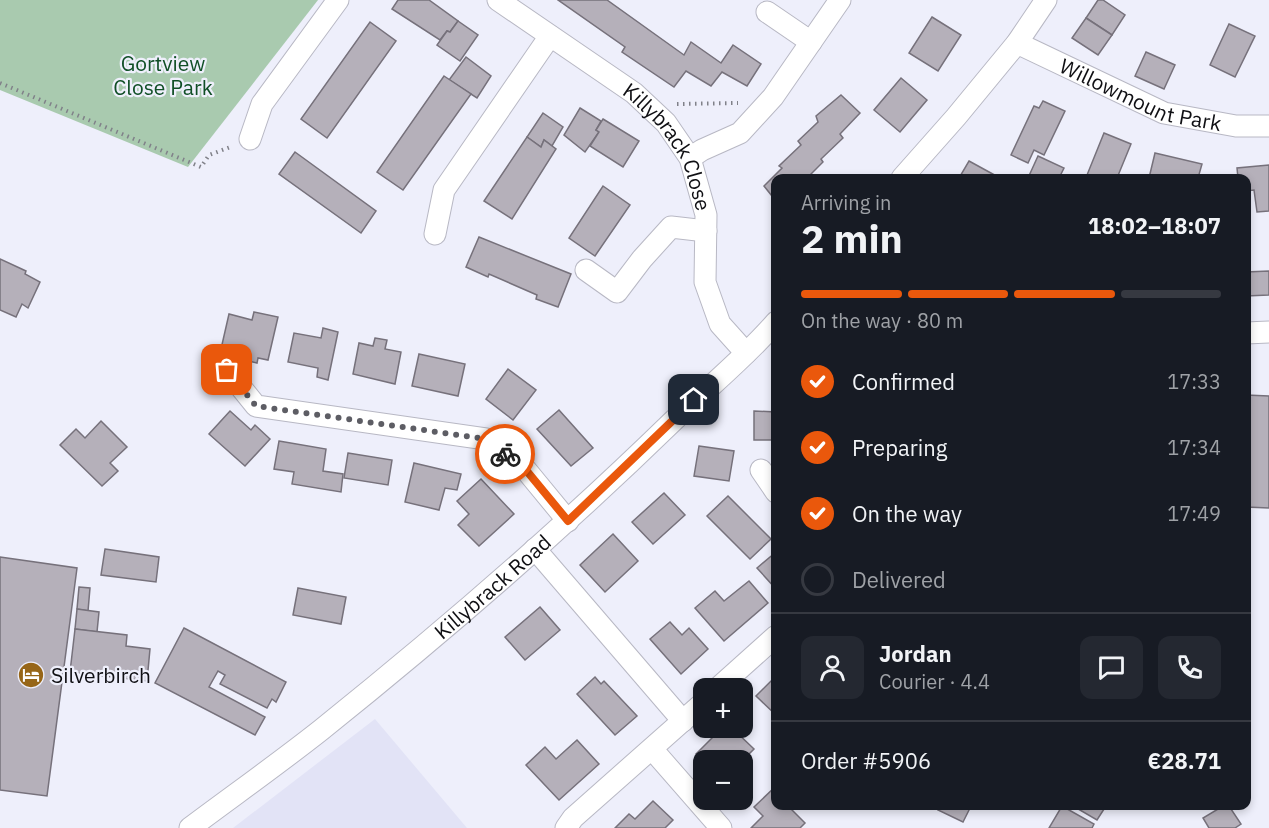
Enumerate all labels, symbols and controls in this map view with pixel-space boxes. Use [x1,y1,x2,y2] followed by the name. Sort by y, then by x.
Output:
[113,49,213,101] park label: Gortview Close Park
[1055,51,1224,137] street label: Willowmount Park
[618,76,718,214] street label: Killybrack Close
[801,189,891,216] text: Arriving in
[1088,211,1221,240] text: 18:02–18:07
[801,213,903,264] text: 2 min
[801,307,963,334] text: On the way · 80 m
[201,344,252,395] pin
[210,353,243,386] icon: bag
[801,365,834,398] icon: check
[852,367,955,396] text: Confirmed
[1167,368,1221,395] text: 17:33
[668,374,719,425] pin
[677,383,710,416] icon: home
[475,424,535,484] courier
[801,431,834,464] icon: check
[852,433,947,462] text: Preparing
[1167,434,1221,461] text: 17:34
[489,438,522,471] icon: bike
[801,497,834,530] icon: check
[852,499,962,528] text: On the way
[1167,500,1221,527] text: 17:49
[428,528,557,645] street label: Killybrack Road
[852,565,946,594] text: Delivered
[801,636,864,699] button: person
[1080,636,1143,699] button: chat
[1158,636,1221,699] button: phone
[879,639,952,668] text: Jordan
[16,660,46,690] hotel icon: Silverbirch
[51,661,151,689] place label: Silverbirch
[879,668,990,695] text: Courier · 4.4
[693,678,753,810] map controls
[693,678,753,738] button: +
[801,746,931,775] text: Order #5906
[1148,746,1221,775] text: €28.71
[693,750,753,810] button: −

